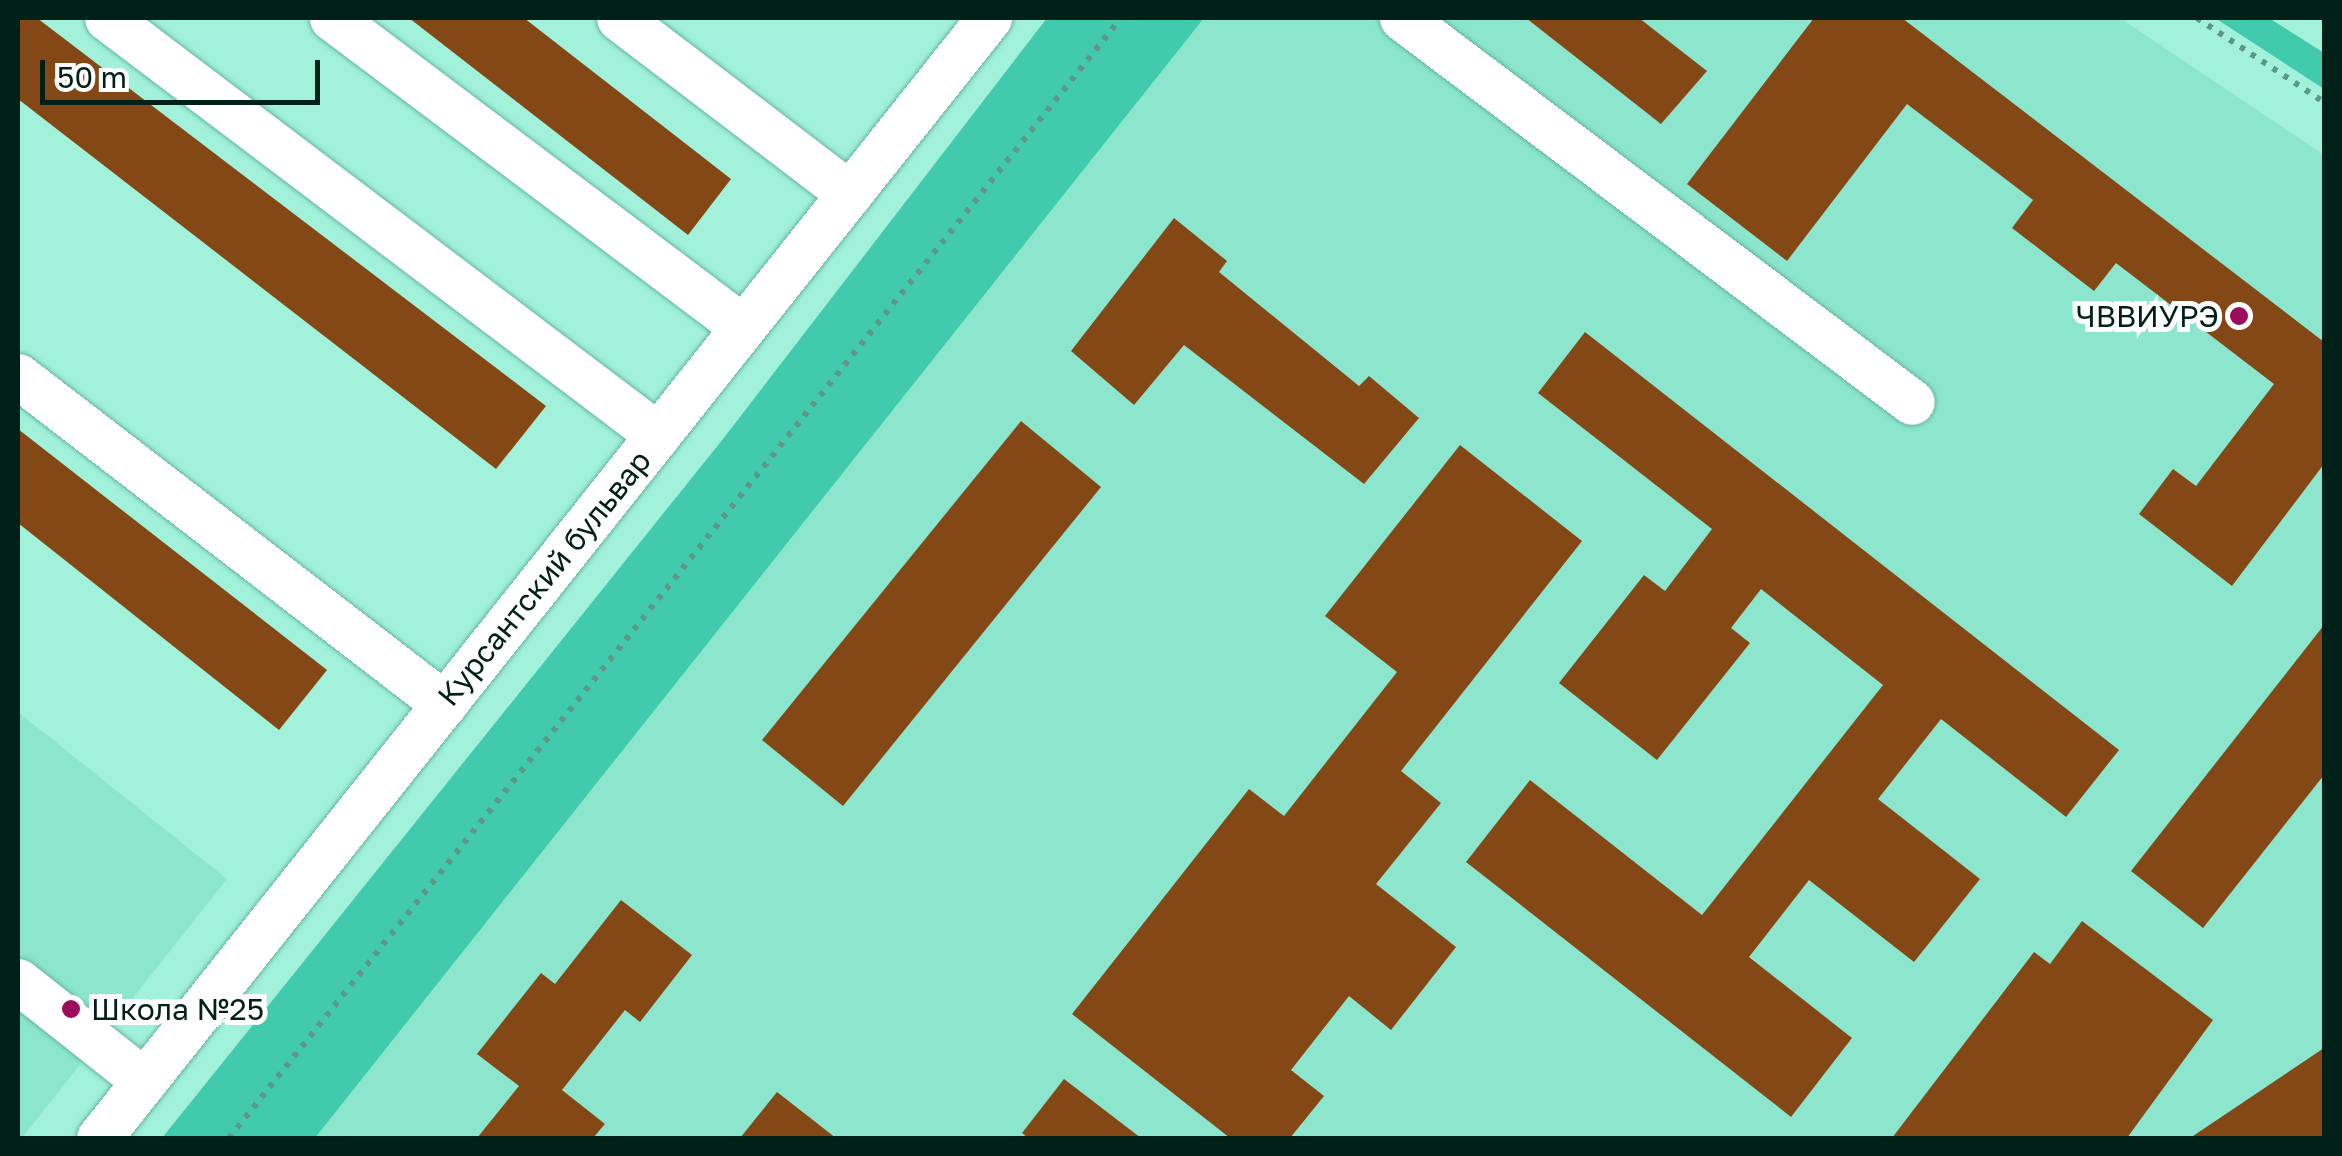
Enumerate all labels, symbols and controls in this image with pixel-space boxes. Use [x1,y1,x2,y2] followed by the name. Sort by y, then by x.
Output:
[45,40,325,102] scale bar
[57,59,127,95] text: 50 m
[2076,298,2219,334] place label: ЧВВИУРЭ
[2228,305,2250,327] marker: ЧВВИУРЭ
[430,443,658,713] street label: Курсантский бульвар
[91,991,264,1027] place label: Школа №25
[60,998,82,1020] marker: Школа №25

